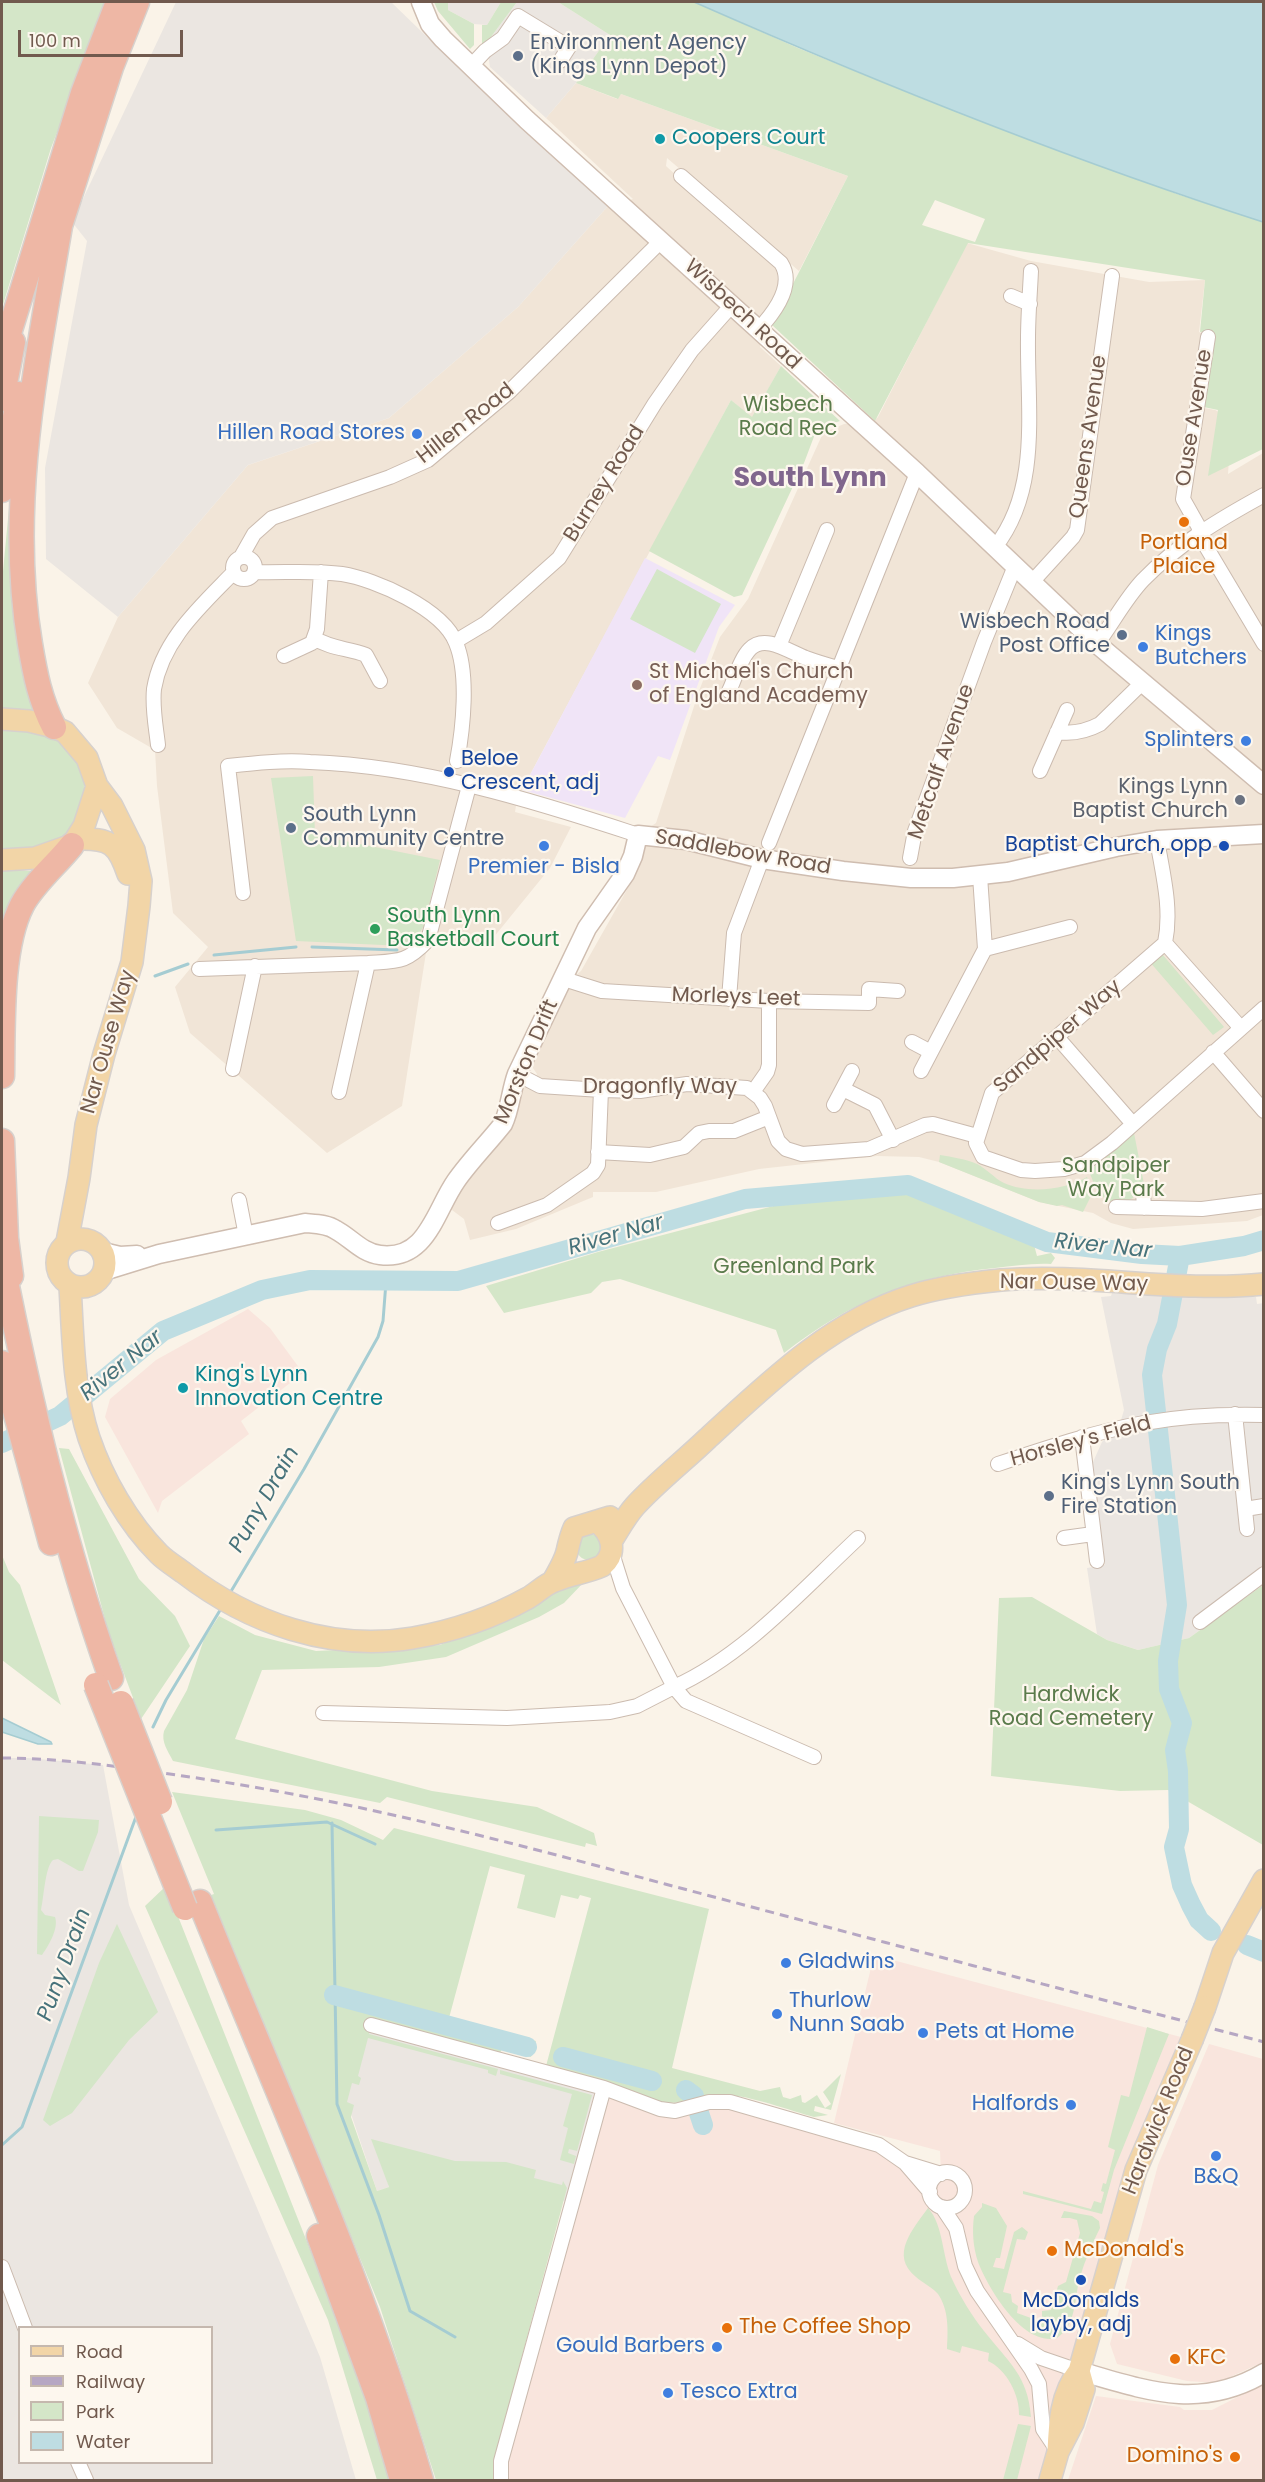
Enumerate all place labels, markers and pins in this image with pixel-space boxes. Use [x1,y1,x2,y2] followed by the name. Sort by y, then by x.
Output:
[530,31,747,81] place label: Environment Agency (Kings Lynn Depot)
[511,49,525,63] marker: Environment Agency (Kings Lynn Depot)
[672,126,825,152] place label: Coopers Court
[653,132,667,146] marker: Coopers Court
[217,421,405,447] place label: Hillen Road Stores
[410,427,424,441] marker: Hillen Road Stores
[1177,515,1191,529] marker: Portland Plaice
[1140,531,1228,581] place label: Portland Plaice
[960,610,1110,660] place label: Wisbech Road Post Office
[1155,622,1247,672] place label: Kings Butchers
[1115,628,1129,642] marker: Wisbech Road Post Office
[1136,640,1150,654] marker: Kings Butchers
[649,660,868,710] place label: St Michael's Church of England Academy
[630,678,644,692] marker: St Michael's Church of England Academy
[1144,728,1234,754] place label: Splinters
[1239,734,1253,748] marker: Splinters
[461,747,599,797] place label: Beloe Crescent, adj
[442,765,456,779] marker: Beloe Crescent, adj
[1073,775,1228,825] place label: Kings Lynn Baptist Church
[1233,793,1247,807] marker: Kings Lynn Baptist Church
[303,803,504,853] place label: South Lynn Community Centre
[284,821,298,835] marker: South Lynn Community Centre
[1005,833,1212,859] place label: Baptist Church, opp
[537,839,551,853] marker: Premier - Bisla
[1217,839,1231,853] marker: Baptist Church, opp
[468,855,620,881] place label: Premier - Bisla
[387,904,559,954] place label: South Lynn Basketball Court
[368,922,382,936] marker: South Lynn Basketball Court
[195,1363,383,1413] place label: King's Lynn Innovation Centre
[176,1381,190,1395] marker: King's Lynn Innovation Centre
[1061,1471,1240,1521] place label: King's Lynn South Fire Station
[1042,1489,1056,1503] marker: King's Lynn South Fire Station
[798,1950,895,1976] place label: Gladwins
[779,1956,793,1970] marker: Gladwins
[789,1989,905,2039] place label: Thurlow Nunn Saab
[770,2007,784,2021] marker: Thurlow Nunn Saab
[935,2020,1074,2046] place label: Pets at Home
[916,2026,930,2040] marker: Pets at Home
[972,2092,1059,2118] place label: Halfords
[1064,2098,1078,2112] marker: Halfords
[1209,2149,1223,2163] marker: B&Q
[1194,2165,1238,2191] place label: B&Q
[1064,2238,1184,2264] place label: McDonald's
[1045,2244,1059,2258] marker: McDonald's
[1074,2273,1088,2287] marker: McDonalds layby, adj
[1022,2289,1140,2339] place label: McDonalds layby, adj
[739,2315,911,2341] place label: The Coffee Shop
[720,2321,734,2335] marker: The Coffee Shop
[556,2334,705,2360] place label: Gould Barbers
[710,2340,724,2354] marker: Gould Barbers
[1187,2346,1226,2372] place label: KFC
[1168,2352,1182,2366] marker: KFC
[680,2380,798,2406] place label: Tesco Extra
[661,2386,675,2400] marker: Tesco Extra
[1127,2444,1223,2470] place label: Domino's
[1228,2450,1242,2464] marker: Domino's

